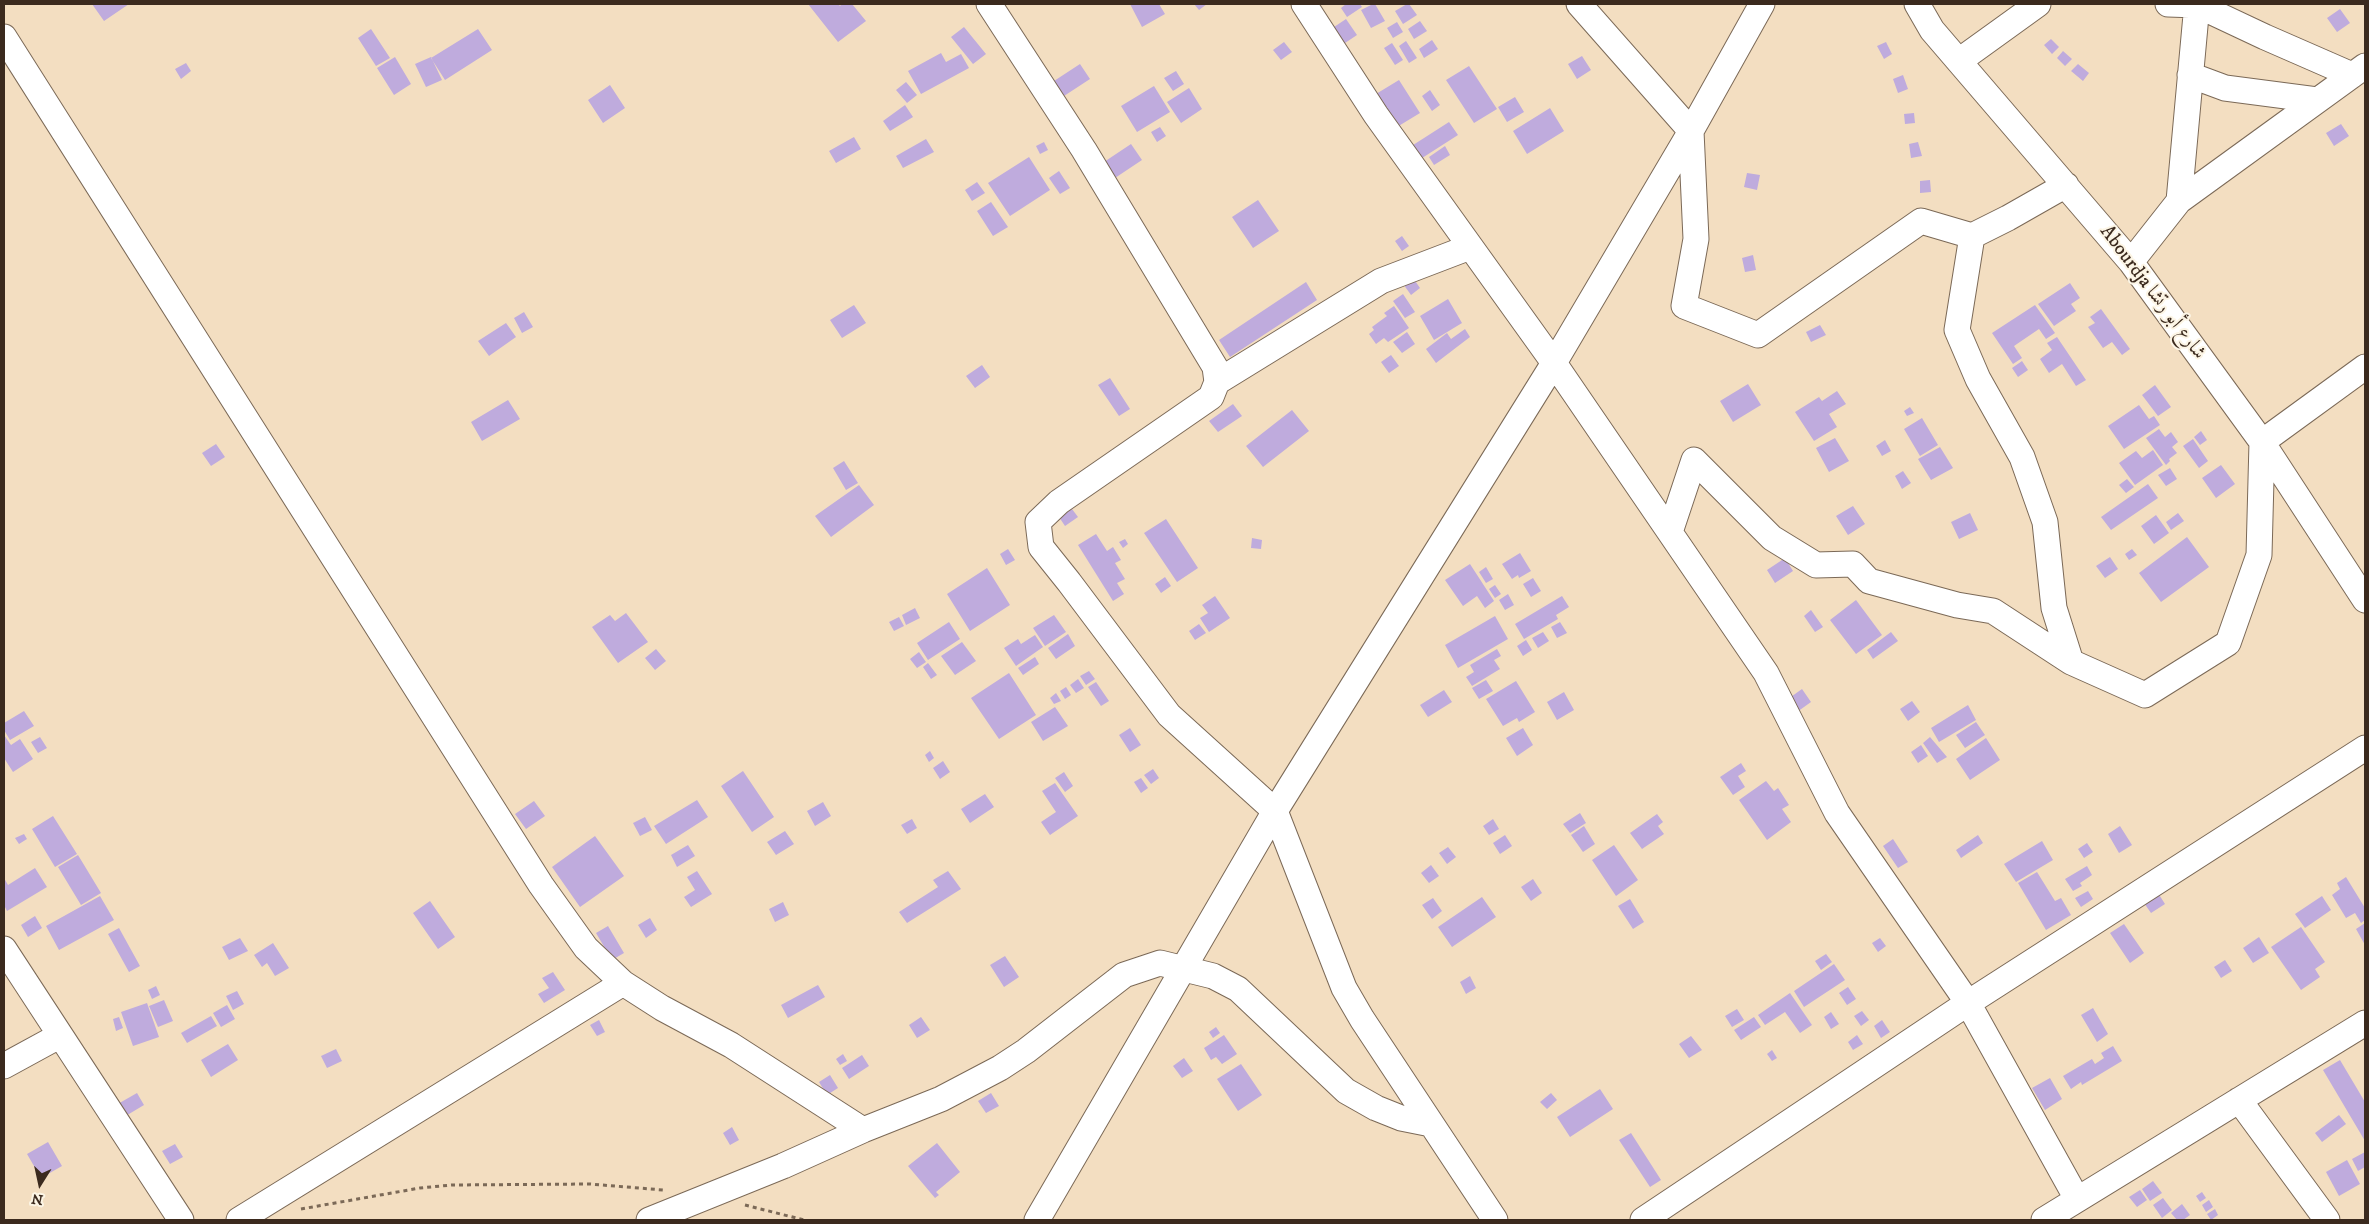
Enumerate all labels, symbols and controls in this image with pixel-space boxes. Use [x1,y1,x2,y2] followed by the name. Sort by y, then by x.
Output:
[2094,221,2210,365] street label: Abourdja شارع أبو رتشا
[15,1159,65,1209] north arrow
[30,1189,45,1209] text: N

